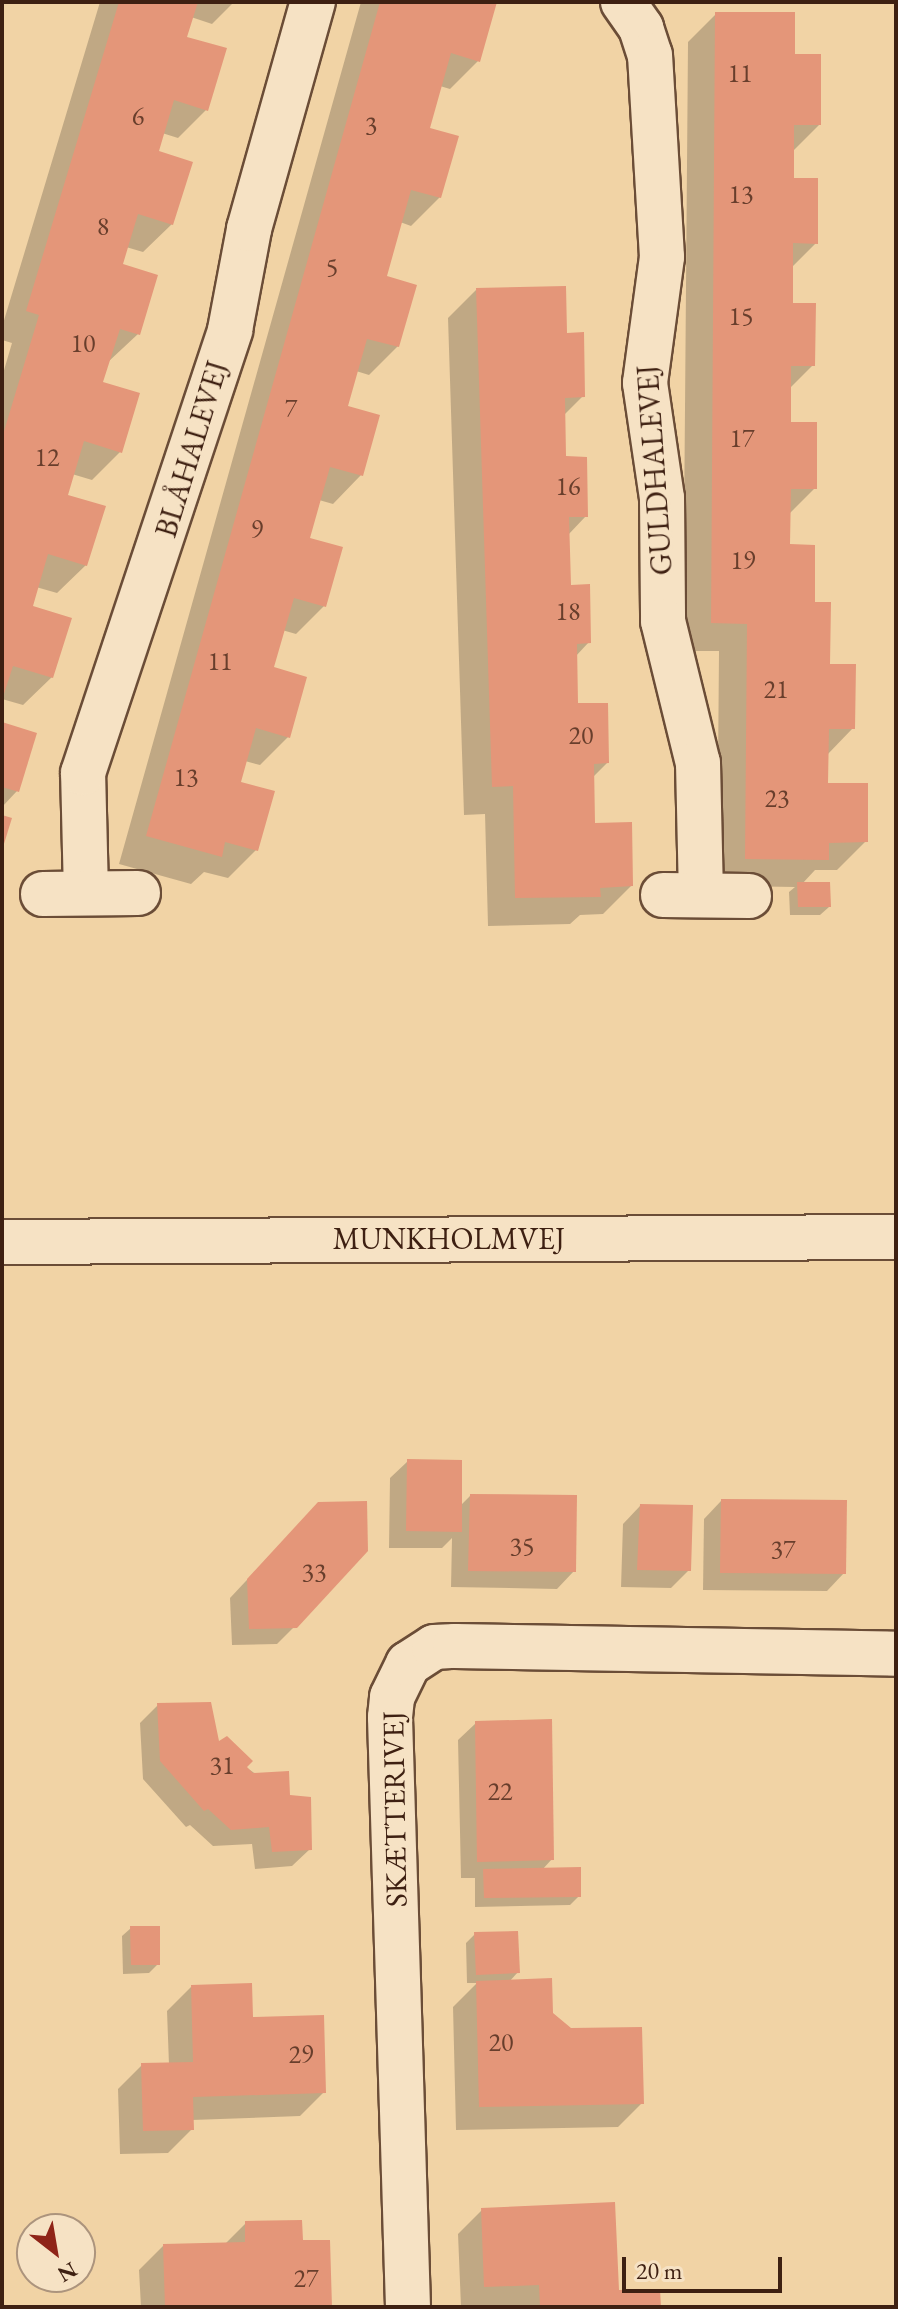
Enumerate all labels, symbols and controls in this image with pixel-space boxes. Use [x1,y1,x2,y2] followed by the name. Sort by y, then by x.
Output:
[728,58,752,90] house number: 11
[132,101,144,133] house number: 6
[365,110,377,142] house number: 3
[729,179,753,211] house number: 13
[97,211,109,243] house number: 8
[326,252,338,284] house number: 5
[729,301,753,333] house number: 15
[71,328,95,360] house number: 10
[148,356,236,542] street label: BLÅHALEVEJ
[630,364,680,576] street label: GULDHALEVEJ
[285,393,297,425] house number: 7
[730,423,754,455] house number: 17
[35,442,59,474] house number: 12
[556,471,580,503] house number: 16
[251,514,263,546] house number: 9
[731,545,755,577] house number: 19
[556,596,580,628] house number: 18
[208,646,232,678] house number: 11
[764,674,788,706] house number: 21
[569,720,593,752] house number: 20
[174,762,198,794] house number: 13
[765,783,789,815] house number: 23
[333,1221,565,1257] street label: MUNKHOLMVEJ
[510,1531,534,1563] house number: 35
[771,1534,795,1566] house number: 37
[302,1557,326,1589] house number: 33
[375,1710,415,1908] street label: SKÆTTERIVEJ
[210,1750,234,1782] house number: 31
[488,1776,512,1808] house number: 22
[489,2027,513,2059] house number: 20
[289,2039,313,2071] house number: 29
[16,2213,96,2293] north arrow
[626,2241,786,2291] scale bar
[52,2255,83,2289] text: N
[636,2255,683,2286] text: 20 m
[294,2263,318,2295] house number: 27

